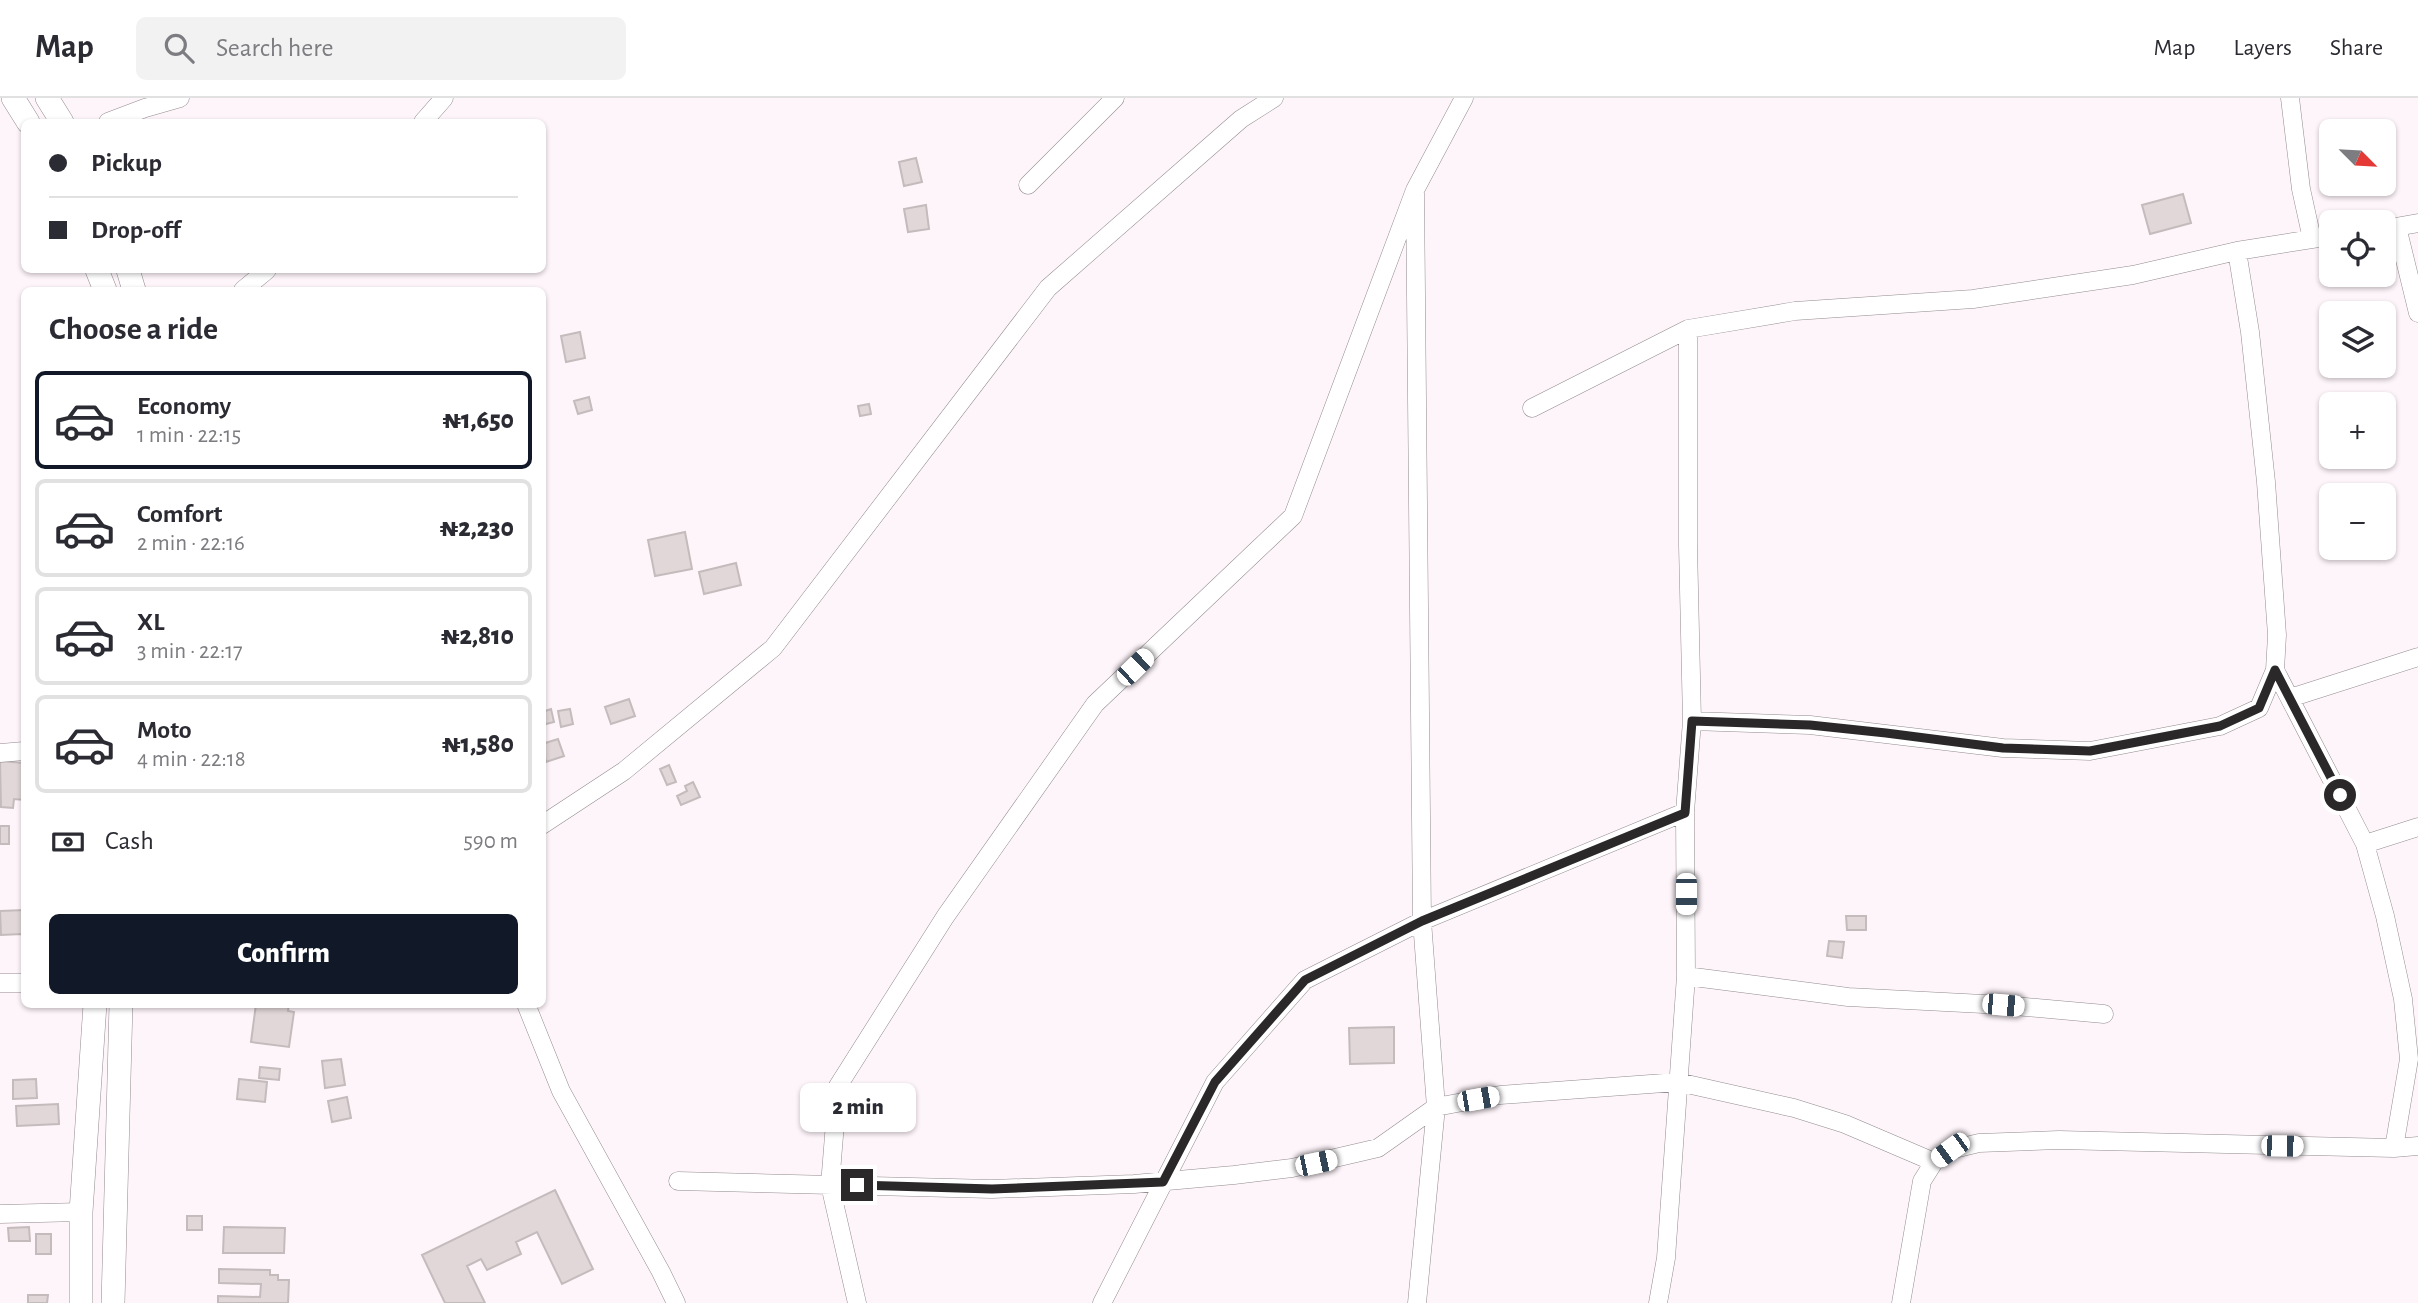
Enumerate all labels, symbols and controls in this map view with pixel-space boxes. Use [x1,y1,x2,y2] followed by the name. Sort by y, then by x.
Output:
[136,17,626,80] search box
[160,29,198,67] icon: search
[35,31,94,64] text: Map
[216,35,334,61] text: Search here
[2153,36,2195,60] text: Map
[2233,36,2292,60] text: Layers
[2330,36,2383,60] text: Share
[2319,119,2396,196] north arrow
[2319,119,2396,560] map controls
[91,150,162,176] text: Pickup
[2319,210,2396,287] button: locate
[91,217,180,243] text: Drop-off
[2319,301,2396,378] button: layers
[49,313,218,345] text: Choose a ride
[53,389,116,452] icon: car
[2319,392,2396,469] button: +
[137,393,231,419] text: Economy
[442,407,514,433] text: ₦1,650
[137,424,241,447] text: 1 min · 22:15
[2319,483,2396,560] button: −
[53,497,116,560] icon: car
[137,501,222,527] text: Comfort
[440,515,514,541] text: ₦2,230
[137,532,245,555] text: 2 min · 22:16
[53,605,116,668] icon: car
[137,609,164,635] text: XL
[441,623,514,649] text: ₦2,810
[137,640,243,663] text: 3 min · 22:17
[1113,645,1158,689] car
[53,713,116,776] icon: car
[137,717,192,743] text: Moto
[442,731,514,757] text: ₦1,580
[137,748,246,771] text: 4 min · 22:18
[2324,779,2356,811] route start
[49,823,87,861] icon: cash
[105,828,154,854] text: Cash
[463,830,518,853] text: 590 m
[1676,873,1697,915] car
[49,914,518,994] button: Confirm
[1982,993,2025,1017] car
[799,1084,915,1132] callout: 2 min
[1456,1085,1501,1113] car
[832,1096,884,1119] text: 2 min
[1927,1129,1974,1171] car
[2261,1135,2304,1157] car
[1294,1148,1339,1178] car
[841,1169,873,1201] route end

